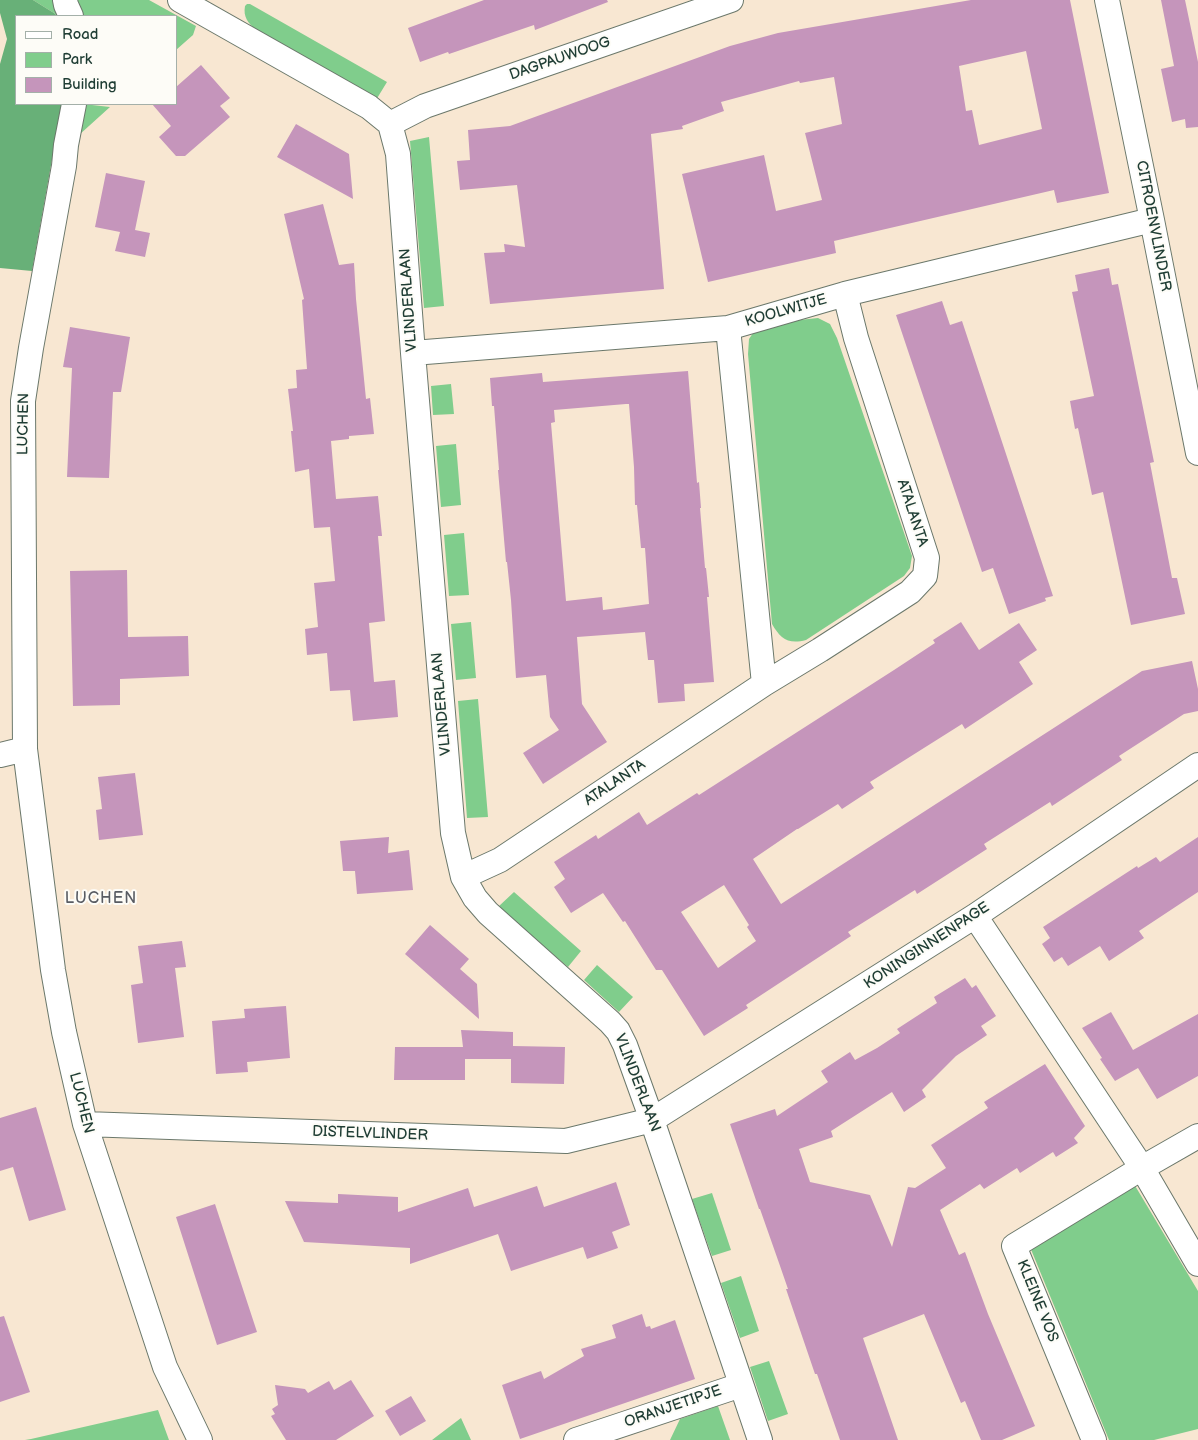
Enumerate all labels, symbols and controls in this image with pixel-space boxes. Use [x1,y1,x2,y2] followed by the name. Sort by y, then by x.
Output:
[15,15,178,105] legend
[62,25,98,44] text: Road
[507,33,613,85] street label: DAGPAUWOOG
[62,50,92,69] text: Park
[62,75,117,94] text: Building
[1131,159,1175,293] street label: CITROENVLINDER
[396,248,422,352] street label: VLINDERLAAN
[743,291,829,331] street label: KOOLWITJE
[14,393,34,455] street label: LUCHEN
[893,477,931,549] street label: ATALANTA
[429,652,455,756] street label: VLINDERLAAN
[581,756,649,810] street label: ATALANTA
[64,889,138,909] district label: LUCHEN
[861,899,993,993] street label: KONINGINNENPAGE
[610,1031,664,1135] street label: VLINDERLAAN
[65,1071,97,1135] street label: LUCHEN
[312,1123,428,1145] street label: DISTELVLINDER
[1012,1257,1062,1345] street label: KLEINE VOS
[622,1382,724,1432] street label: ORANJETIPJE

